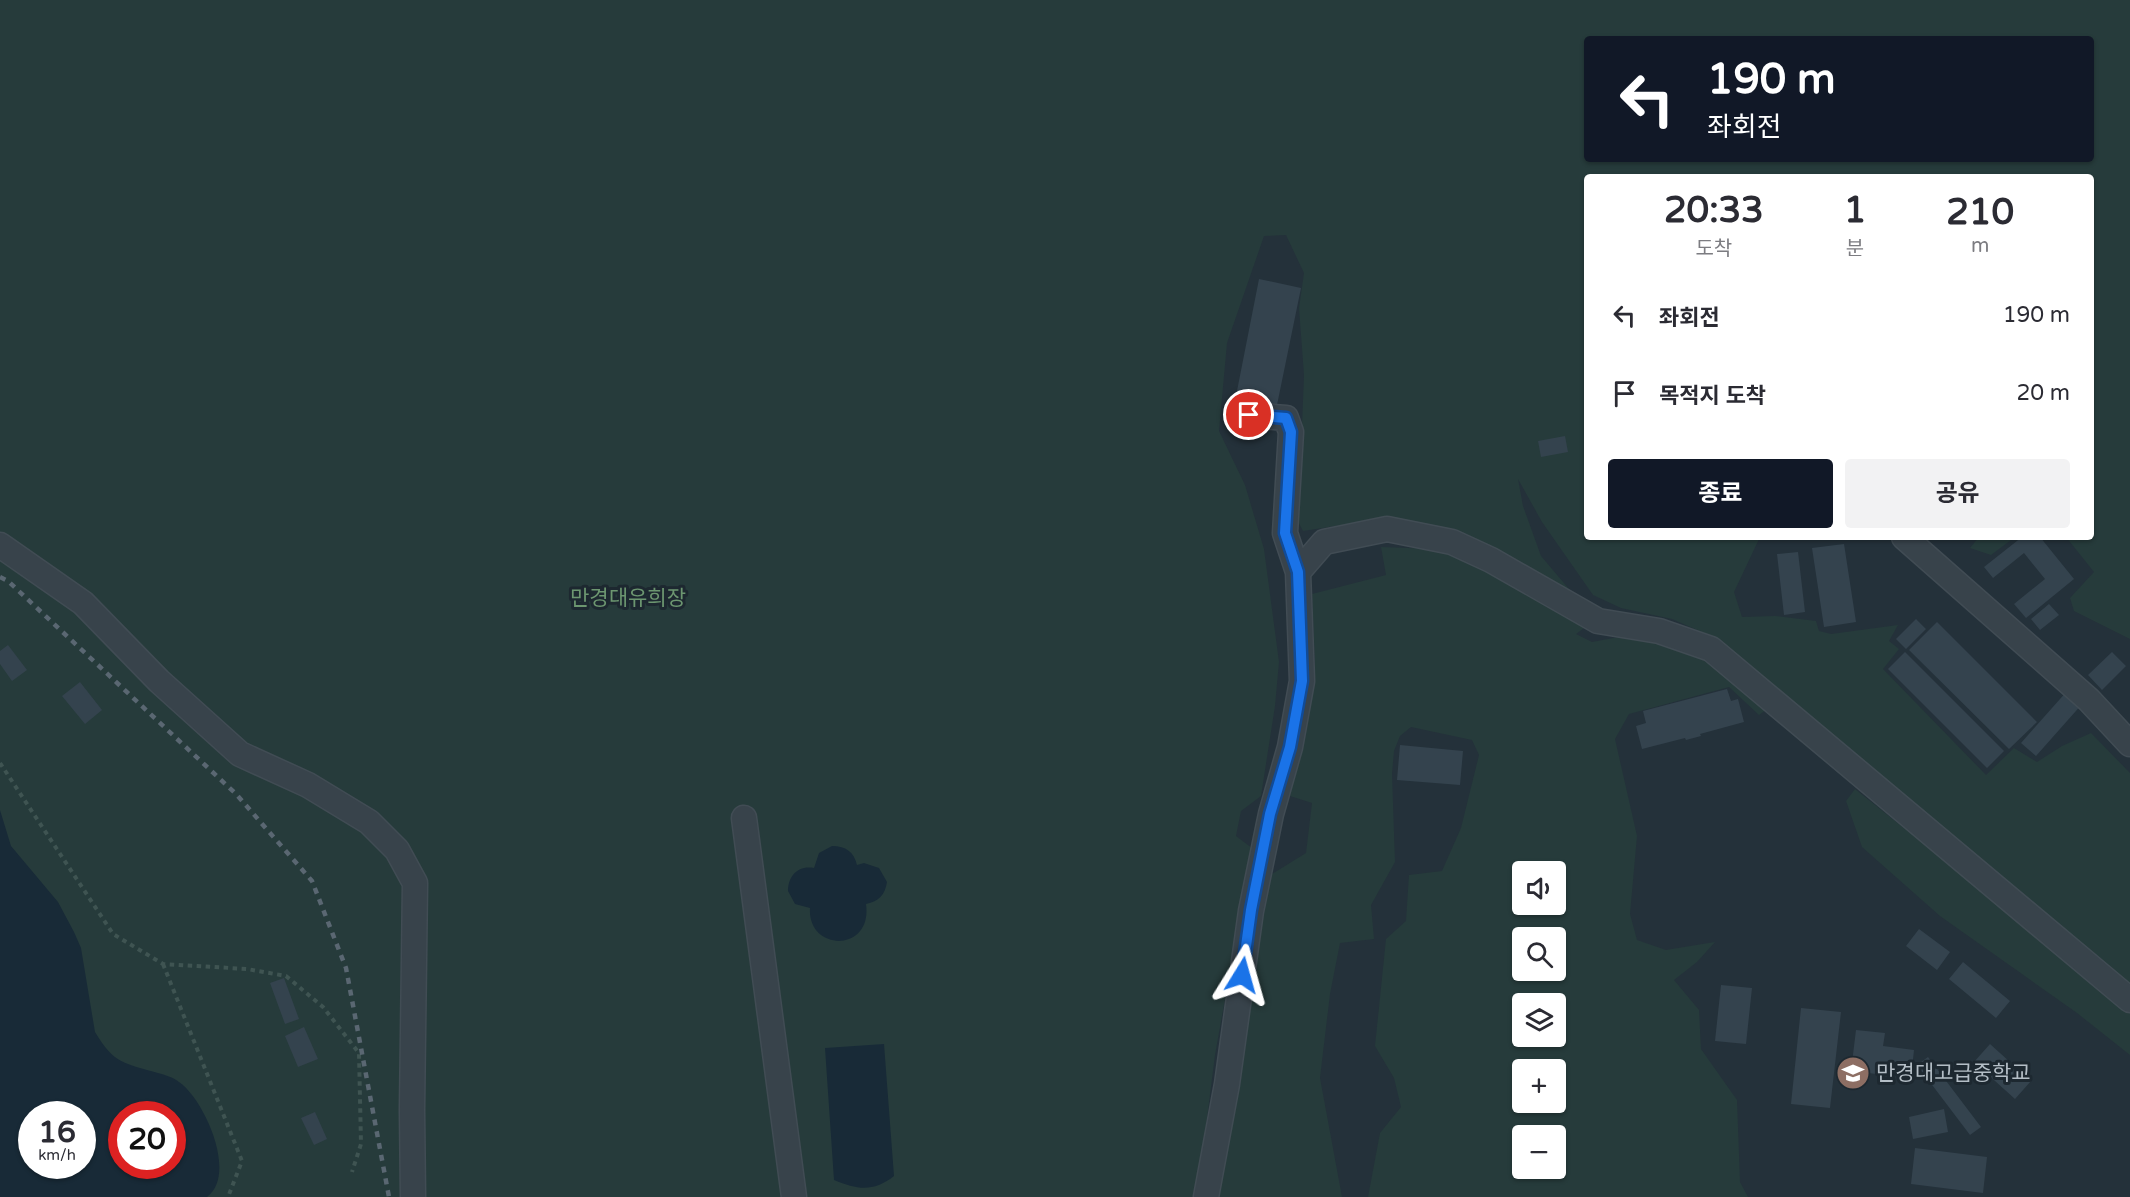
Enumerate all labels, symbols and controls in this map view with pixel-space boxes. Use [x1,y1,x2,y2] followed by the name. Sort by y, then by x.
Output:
[1707,54,1836,105] text: 190 m
[1608,60,1686,138] icon: left
[1707,111,1782,144] text: 좌회전
[1664,189,1764,232] text: 20:33
[1844,189,1866,232] text: 1
[1946,191,2014,234] text: 210
[1971,234,1989,258] text: m
[1695,237,1732,261] text: 도착
[1846,237,1864,261] text: 분
[1608,299,1641,332] icon: left
[2003,302,2070,328] text: 190 m
[1659,305,1720,331] text: 좌회전
[1608,377,1641,410] icon: arrive
[2016,380,2070,406] text: 20 m
[1659,383,1766,409] text: 목적지 도착
[1223,389,1274,440] pin
[1232,398,1265,431] icon: arrive
[1608,459,1833,528] button: 종료
[1845,459,2070,528] button: 공유
[570,586,686,611] park label: 만경대유희장
[1512,861,1566,1179] map controls
[1512,861,1566,915] button: sound
[1512,927,1566,981] button: search
[1210,943,1274,1007] position arrow
[1512,993,1566,1047] button: layers
[1835,1055,1871,1091] school or university icon: 만경대고급중학교
[1512,1059,1566,1113] button: +
[1876,1061,2031,1086] place label: 만경대고급중학교
[108,1101,186,1179] speed limit sign: 20
[38,1114,76,1151] text: 16
[1512,1125,1566,1179] button: −
[38,1146,76,1164] text: km/h

